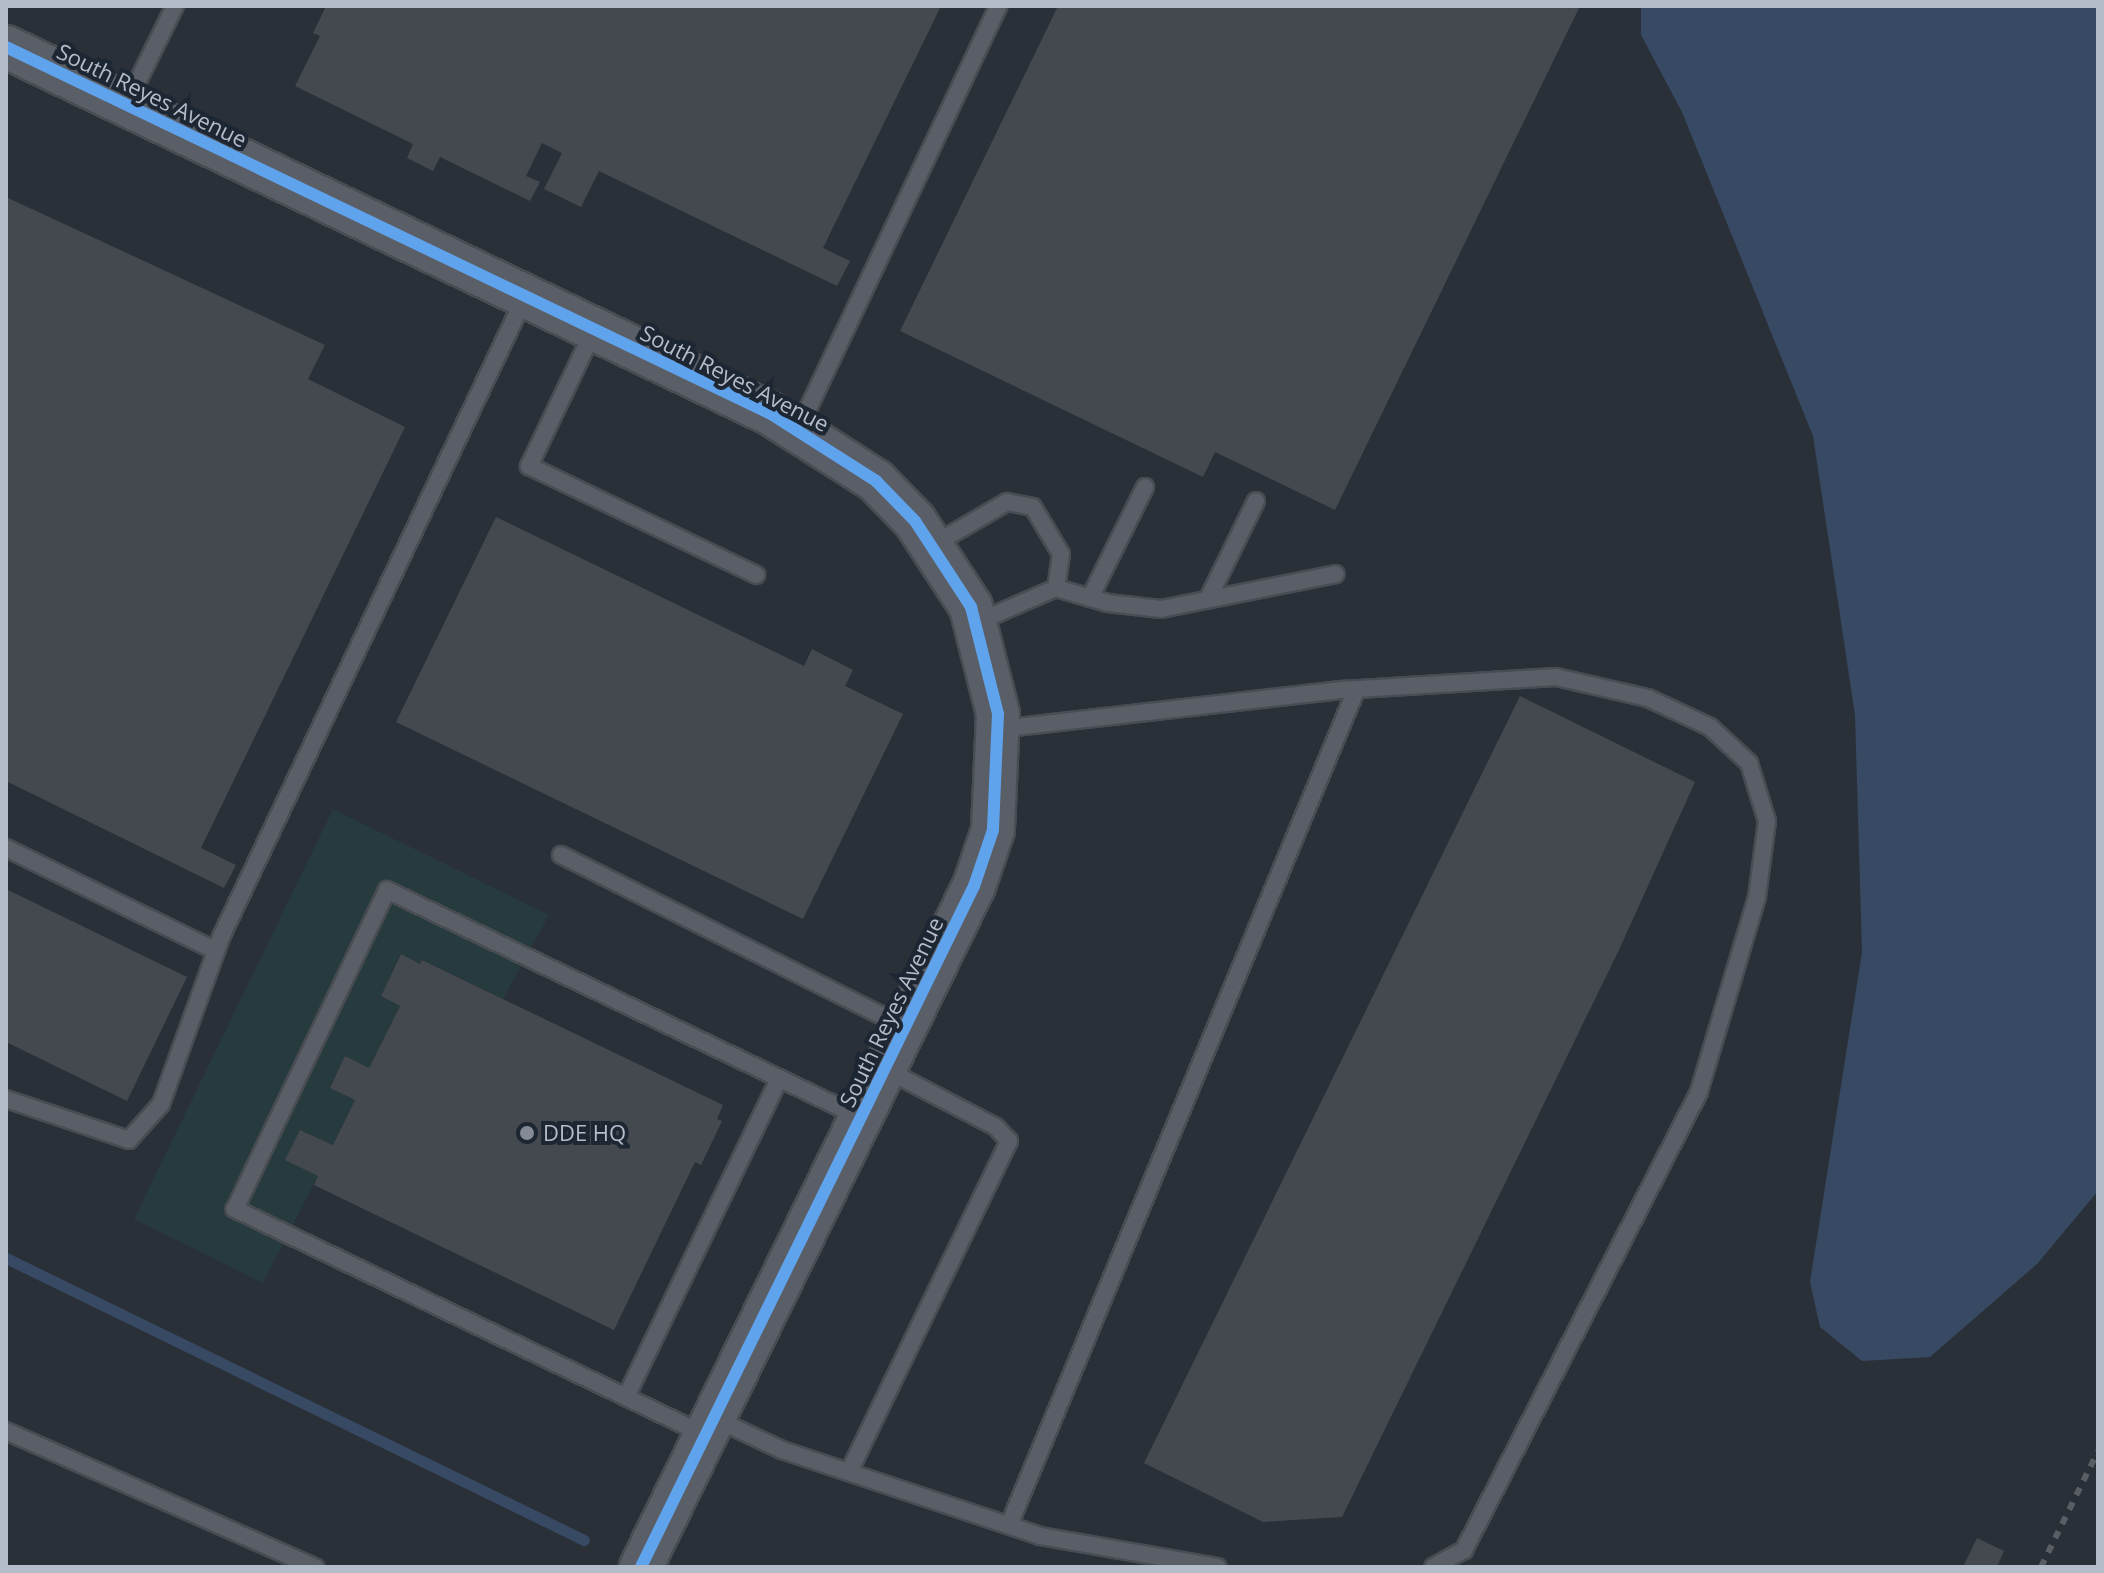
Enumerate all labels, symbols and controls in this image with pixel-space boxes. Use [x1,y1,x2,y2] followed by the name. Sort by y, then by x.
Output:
[53,38,251,152] street label: South Reyes Avenue
[636,319,834,437] street label: South Reyes Avenue
[834,913,948,1111] street label: South Reyes Avenue
[543,1120,626,1146] place label: DDE HQ
[518,1124,536,1142] marker: DDE HQ

